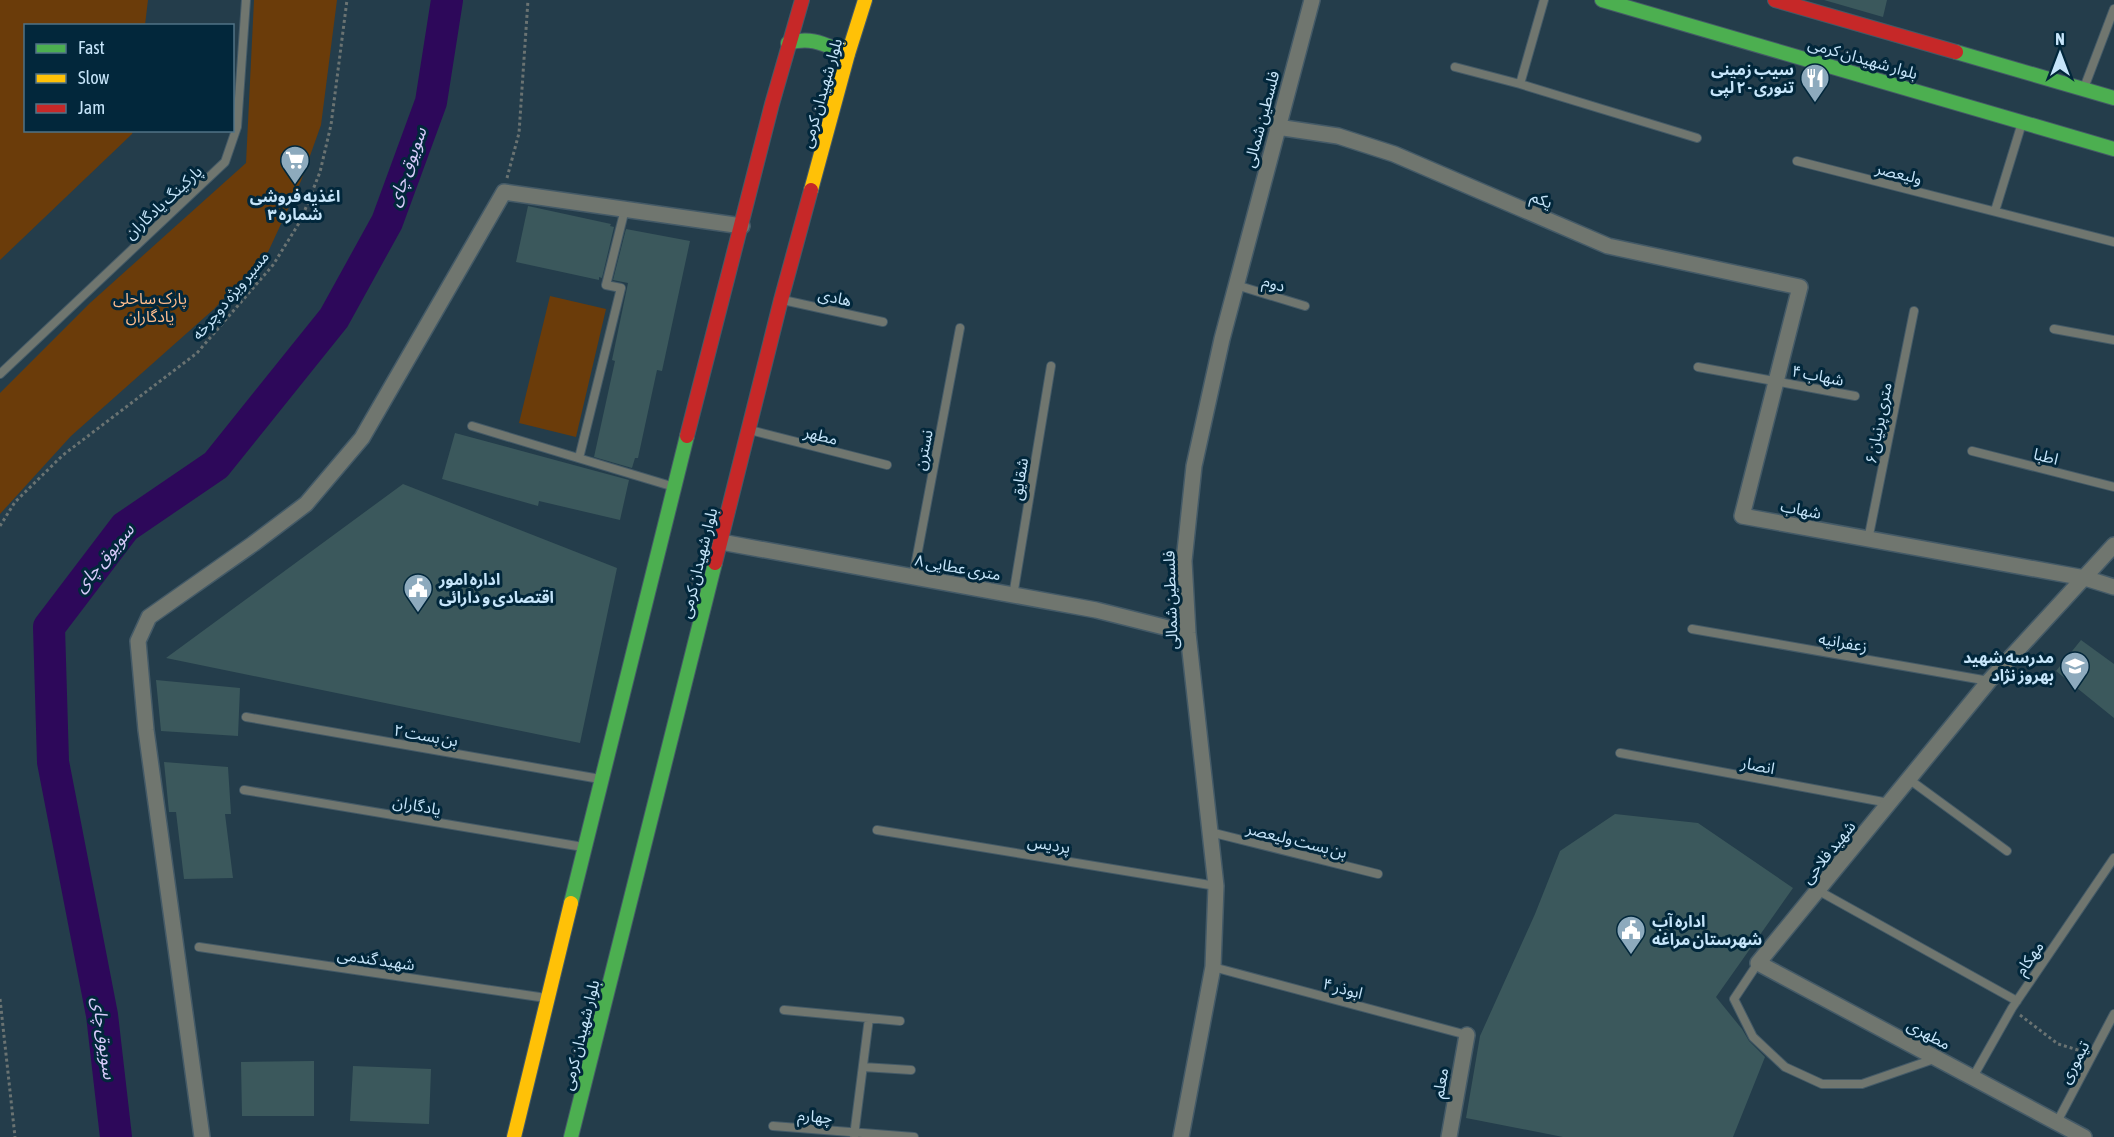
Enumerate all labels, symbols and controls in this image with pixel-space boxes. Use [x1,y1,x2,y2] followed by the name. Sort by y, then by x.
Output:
[24,24,234,132] legend
[2030,24,2090,84] north arrow
[2055,30,2065,48] text: N
[1806,34,1920,83] street label: بلوار شهیدان کرمی
[797,36,846,150] street label: بلوار شهیدان کرمی
[78,37,105,58] text: Fast
[1710,60,1794,98] place label: سیب زمینی تنوری - ۲ لپی
[1799,62,1831,104] restaurant icon: سیب زمینی تنوری - ۲ لپی
[78,67,109,88] text: Slow
[1239,69,1283,169] street label: فلسطین شمالی
[78,97,105,118] text: Jam
[383,124,433,210] water label: سویوق چای
[279,144,311,186] supermarket icon: اغذیه فروشی شماره ۳
[1873,158,1924,188] street label: ولیعصر
[121,162,207,244] street label: پارکینگ یادگاران
[1527,186,1556,215] street label: یکم
[250,187,340,224] place label: اغذیه فروشی شماره ۳
[188,247,274,344] street label: مسیر ویژه دوچرخه
[1259,271,1287,299] street label: دوم
[816,285,853,310] street label: هادی
[113,289,187,326] park label: پارک ساحلی یادگاران
[1790,361,1846,390] street label: شهاب ۴
[1861,381,1897,466] street label: ۶ متری پرنیان
[801,422,840,449] street label: مطهر
[910,428,937,472] street label: نسترن
[2032,444,2060,468] street label: اطبا
[1007,456,1033,502] street label: شقایق
[1779,496,1823,523] street label: شهاب
[676,506,721,620] street label: بلوار شهیدان کرمی
[69,519,140,597] water label: سویوق چای
[1159,550,1182,650] street label: فلسطین شمالی
[913,551,1002,584] street label: ۸ متری عطایی
[438,570,554,607] place label: اداره امور اقتصادی و دارائی
[402,572,434,614] public building icon: اداره امور اقتصادی و دارائی
[1817,629,1869,656] street label: زعفرانیه
[1963,648,2054,685] place label: مدرسه شهید بهروز نژاد
[2059,650,2091,692] school or university icon: مدرسه شهید بهروز نژاد
[392,720,460,750] street label: بن بست ۲
[1739,753,1776,778] street label: انصار
[391,792,442,819] street label: یادگاران
[1797,817,1859,888] street label: شهید فلاحی
[1244,819,1349,862] street label: بن بست ولیعصر
[1026,832,1072,858] street label: پردیس
[1652,912,1762,949] place label: اداره آب شهرستان مراغه
[1615,914,1647,956] public building icon: اداره آب شهرستان مراغه
[2011,938,2050,981] street label: مهکام
[336,945,416,974] street label: شهید گندمی
[1321,974,1365,1003] street label: ابوذر ۴
[558,978,603,1092] street label: بلوار شهیدان کرمی
[86,996,121,1081] water label: سویوق چای
[1904,1015,1954,1054] street label: مطهری
[2055,1037,2094,1087] street label: تیموری
[1428,1066,1455,1100] street label: معلم
[796,1106,833,1130] street label: چهارم

